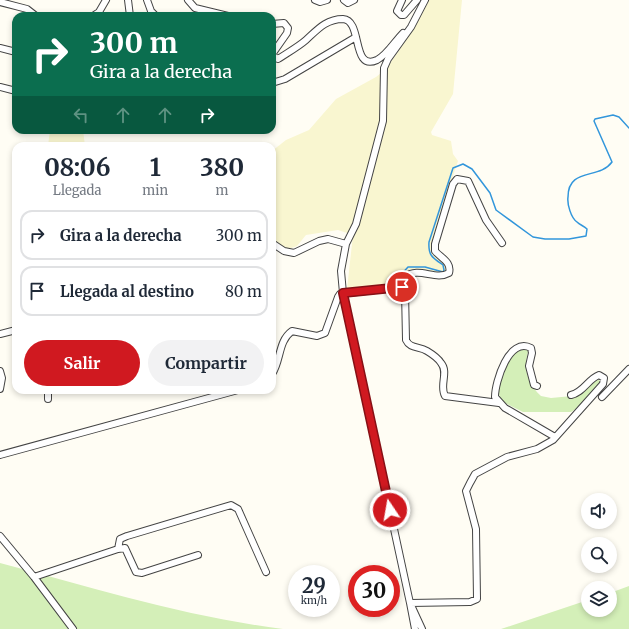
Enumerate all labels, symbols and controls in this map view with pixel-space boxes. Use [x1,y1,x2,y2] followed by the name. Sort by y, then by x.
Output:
[90,25,178,61] text: 300 m
[24,28,76,80] icon: right
[90,60,232,83] text: Gira a la derecha
[70,104,92,126] icon: left
[112,104,134,126] icon: ahead
[154,104,176,126] icon: ahead
[196,104,218,126] icon: right
[44,152,110,183] text: 08:06
[150,152,161,183] text: 1
[200,152,244,183] text: 380
[53,182,102,199] text: Llegada
[142,182,168,199] text: min
[216,182,228,199] text: m
[26,224,48,246] icon: right
[60,226,182,245] text: Gira a la derecha
[216,226,262,245] text: 300 m
[385,270,419,304] pin
[391,276,413,298] icon: arrive
[26,280,48,302] icon: arrive
[60,282,194,301] text: Llegada al destino
[225,282,262,301] text: 80 m
[24,340,140,386] button: Salir
[148,340,264,386] button: Compartir
[369,489,411,531] position arrow
[581,493,617,617] map controls
[581,493,617,529] button: sound
[581,537,617,573] button: search
[348,565,400,617] speed limit sign: 30
[302,573,326,598] text: 29
[581,581,617,617] button: layers
[301,594,327,607] text: km/h

